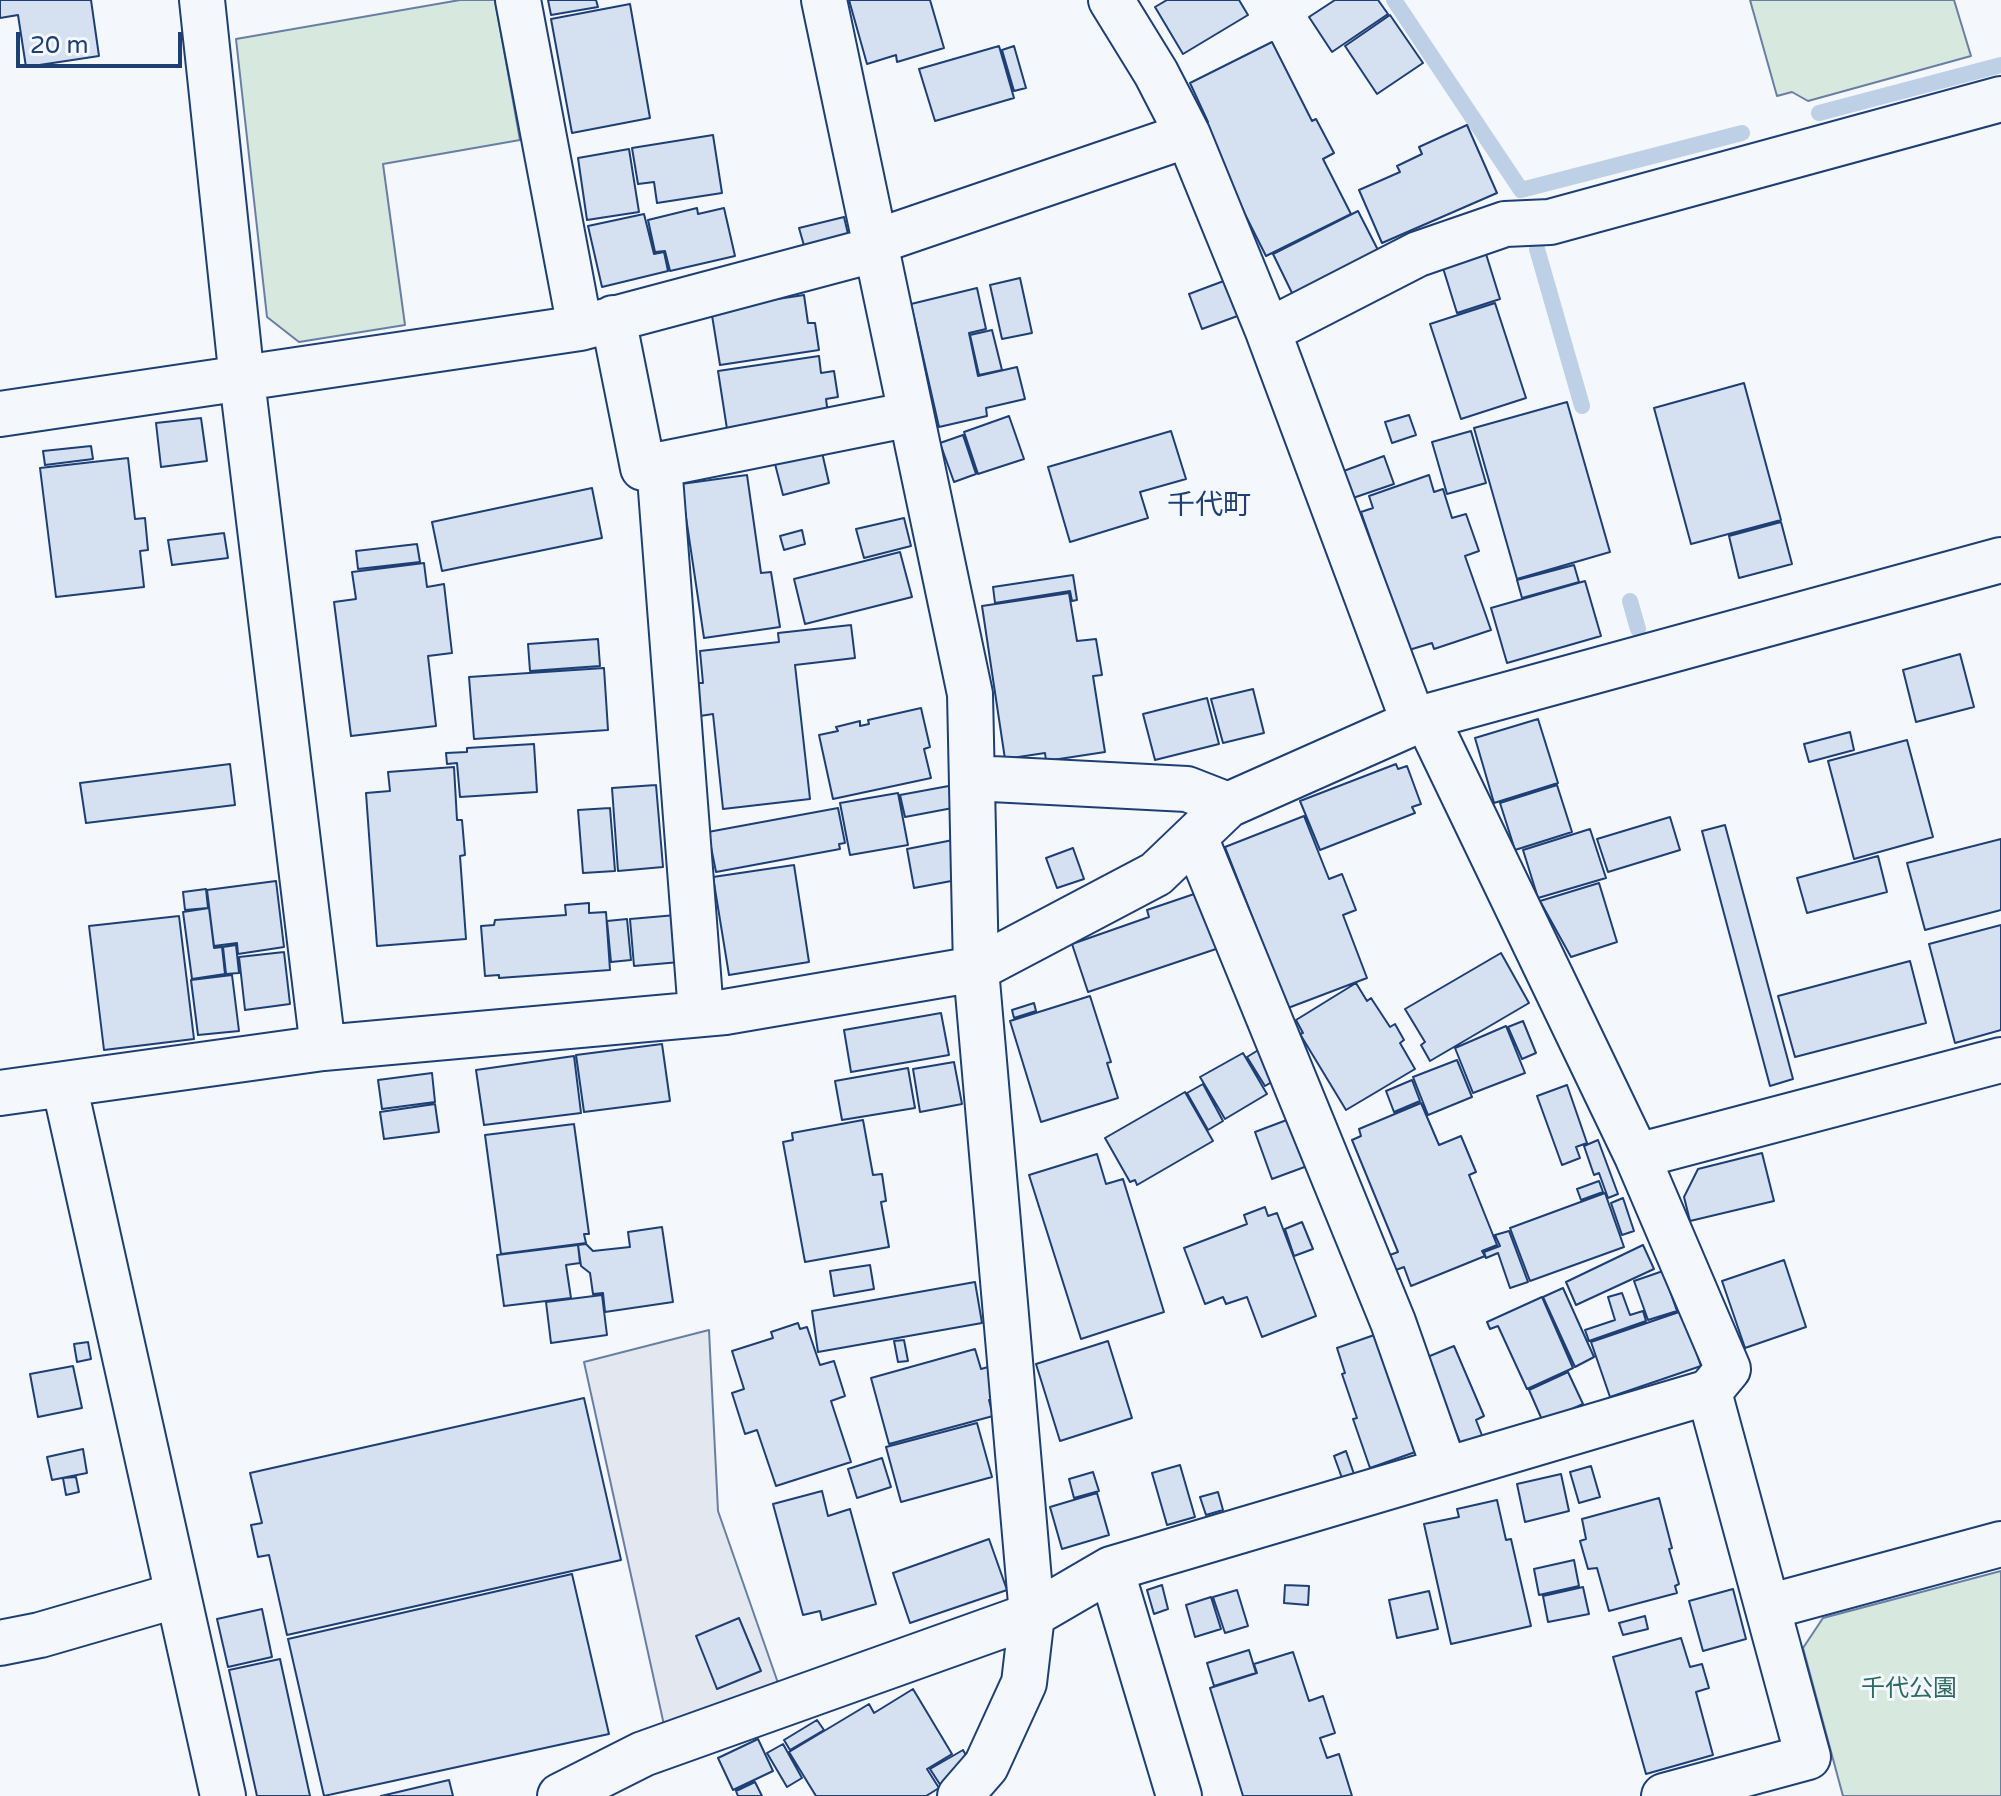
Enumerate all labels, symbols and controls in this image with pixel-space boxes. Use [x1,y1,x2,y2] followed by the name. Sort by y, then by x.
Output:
[20,16,186,66] scale bar
[30,31,88,60] text: 20 m
[1167,490,1251,524] district label: 千代町
[1861,1676,1957,1704] park label: 千代公園

